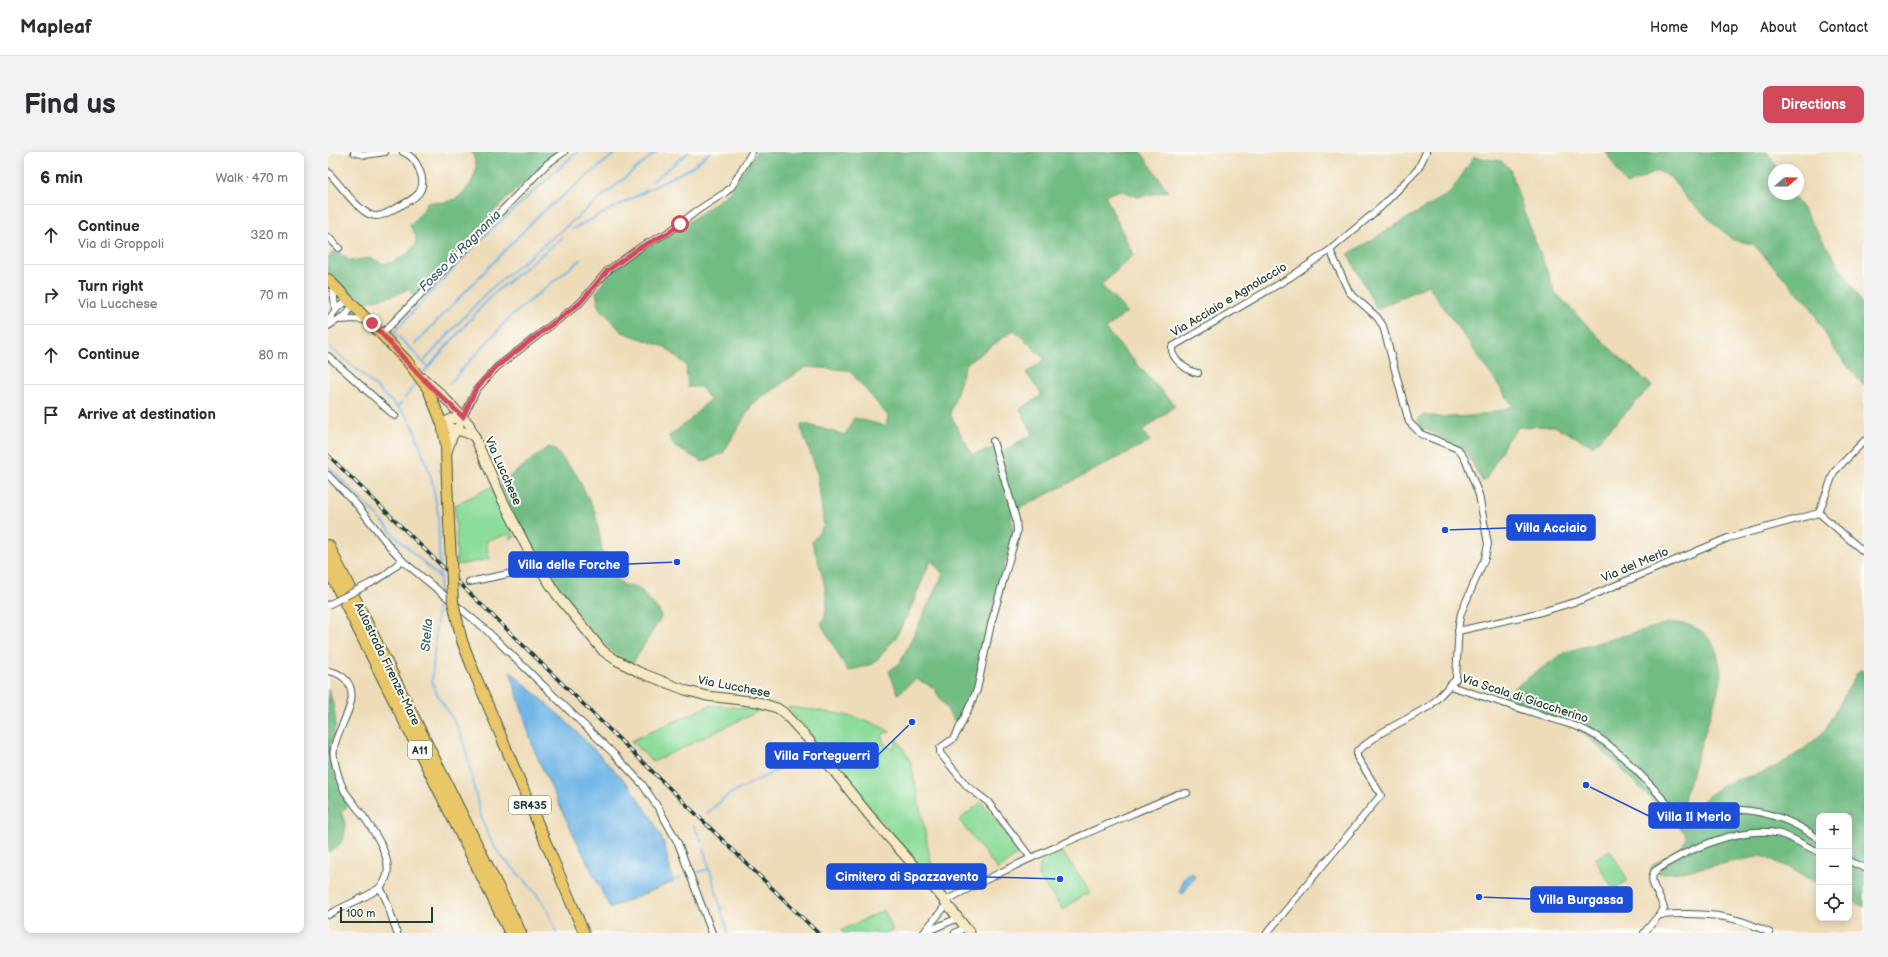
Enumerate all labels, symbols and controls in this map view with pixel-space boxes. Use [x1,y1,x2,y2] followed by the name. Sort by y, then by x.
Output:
[20,16,92,39] text: Mapleaf
[1650,19,1688,36] text: Home
[1710,19,1738,36] text: Map
[1760,19,1797,36] text: About
[1819,19,1868,36] text: Contact
[1763,86,1864,123] button: Directions
[24,88,116,121] text: Find us
[1768,164,1804,200] north arrow
[40,168,83,188] text: 6 min
[216,170,288,186] text: Walk · 470 m
[416,207,504,295] water label: Fosso di Ragnania
[671,215,689,233] route start
[78,217,140,236] text: Continue
[40,224,62,246] icon: ahead
[250,227,288,243] text: 320 m
[78,236,164,252] text: Via di Groppoli
[1168,259,1290,341] street label: Via Acciaio e Agnolaccio
[78,277,143,296] text: Turn right
[40,284,62,306] icon: right
[260,287,288,303] text: 70 m
[78,296,158,312] text: Via Lucchese
[363,314,381,332] route end
[40,344,62,366] icon: ahead
[78,345,140,364] text: Continue
[259,347,288,363] text: 80 m
[40,404,62,426] icon: arrive
[78,405,216,424] text: Arrive at destination
[481,434,525,508] street label: Via Lucchese
[1507,515,1595,540] callout: Villa Acciaio
[1515,520,1587,536] text: Villa Acciaio
[1599,544,1671,586] street label: Via del Merlo
[509,552,628,577] callout: Villa delle Forche
[518,557,621,573] text: Villa delle Forche
[351,600,423,728] street label: Autostrada Firenze-Mare
[418,618,436,652] water label: Stella
[1460,671,1590,727] street label: Via Scala di Giaccherino
[697,673,771,701] street label: Via Lucchese
[408,741,432,759] road number: A11
[766,743,878,768] callout: Villa Forteguerri
[774,748,870,764] text: Villa Forteguerri
[509,796,551,814] road number: SR435
[1649,803,1739,828] callout: Villa Il Merlo
[1657,809,1731,825] text: Villa Il Merlo
[1816,813,1852,921] map controls
[1816,813,1852,849] button: +
[1816,849,1852,885] button: −
[827,864,986,889] callout: Cimitero di Spazzavento
[835,869,979,885] text: Cimitero di Spazzavento
[1816,885,1852,921] button: locate
[1531,887,1632,912] callout: Villa Burgassa
[1539,892,1623,908] text: Villa Burgassa
[340,905,433,924] scale bar
[346,907,375,920] text: 100 m

